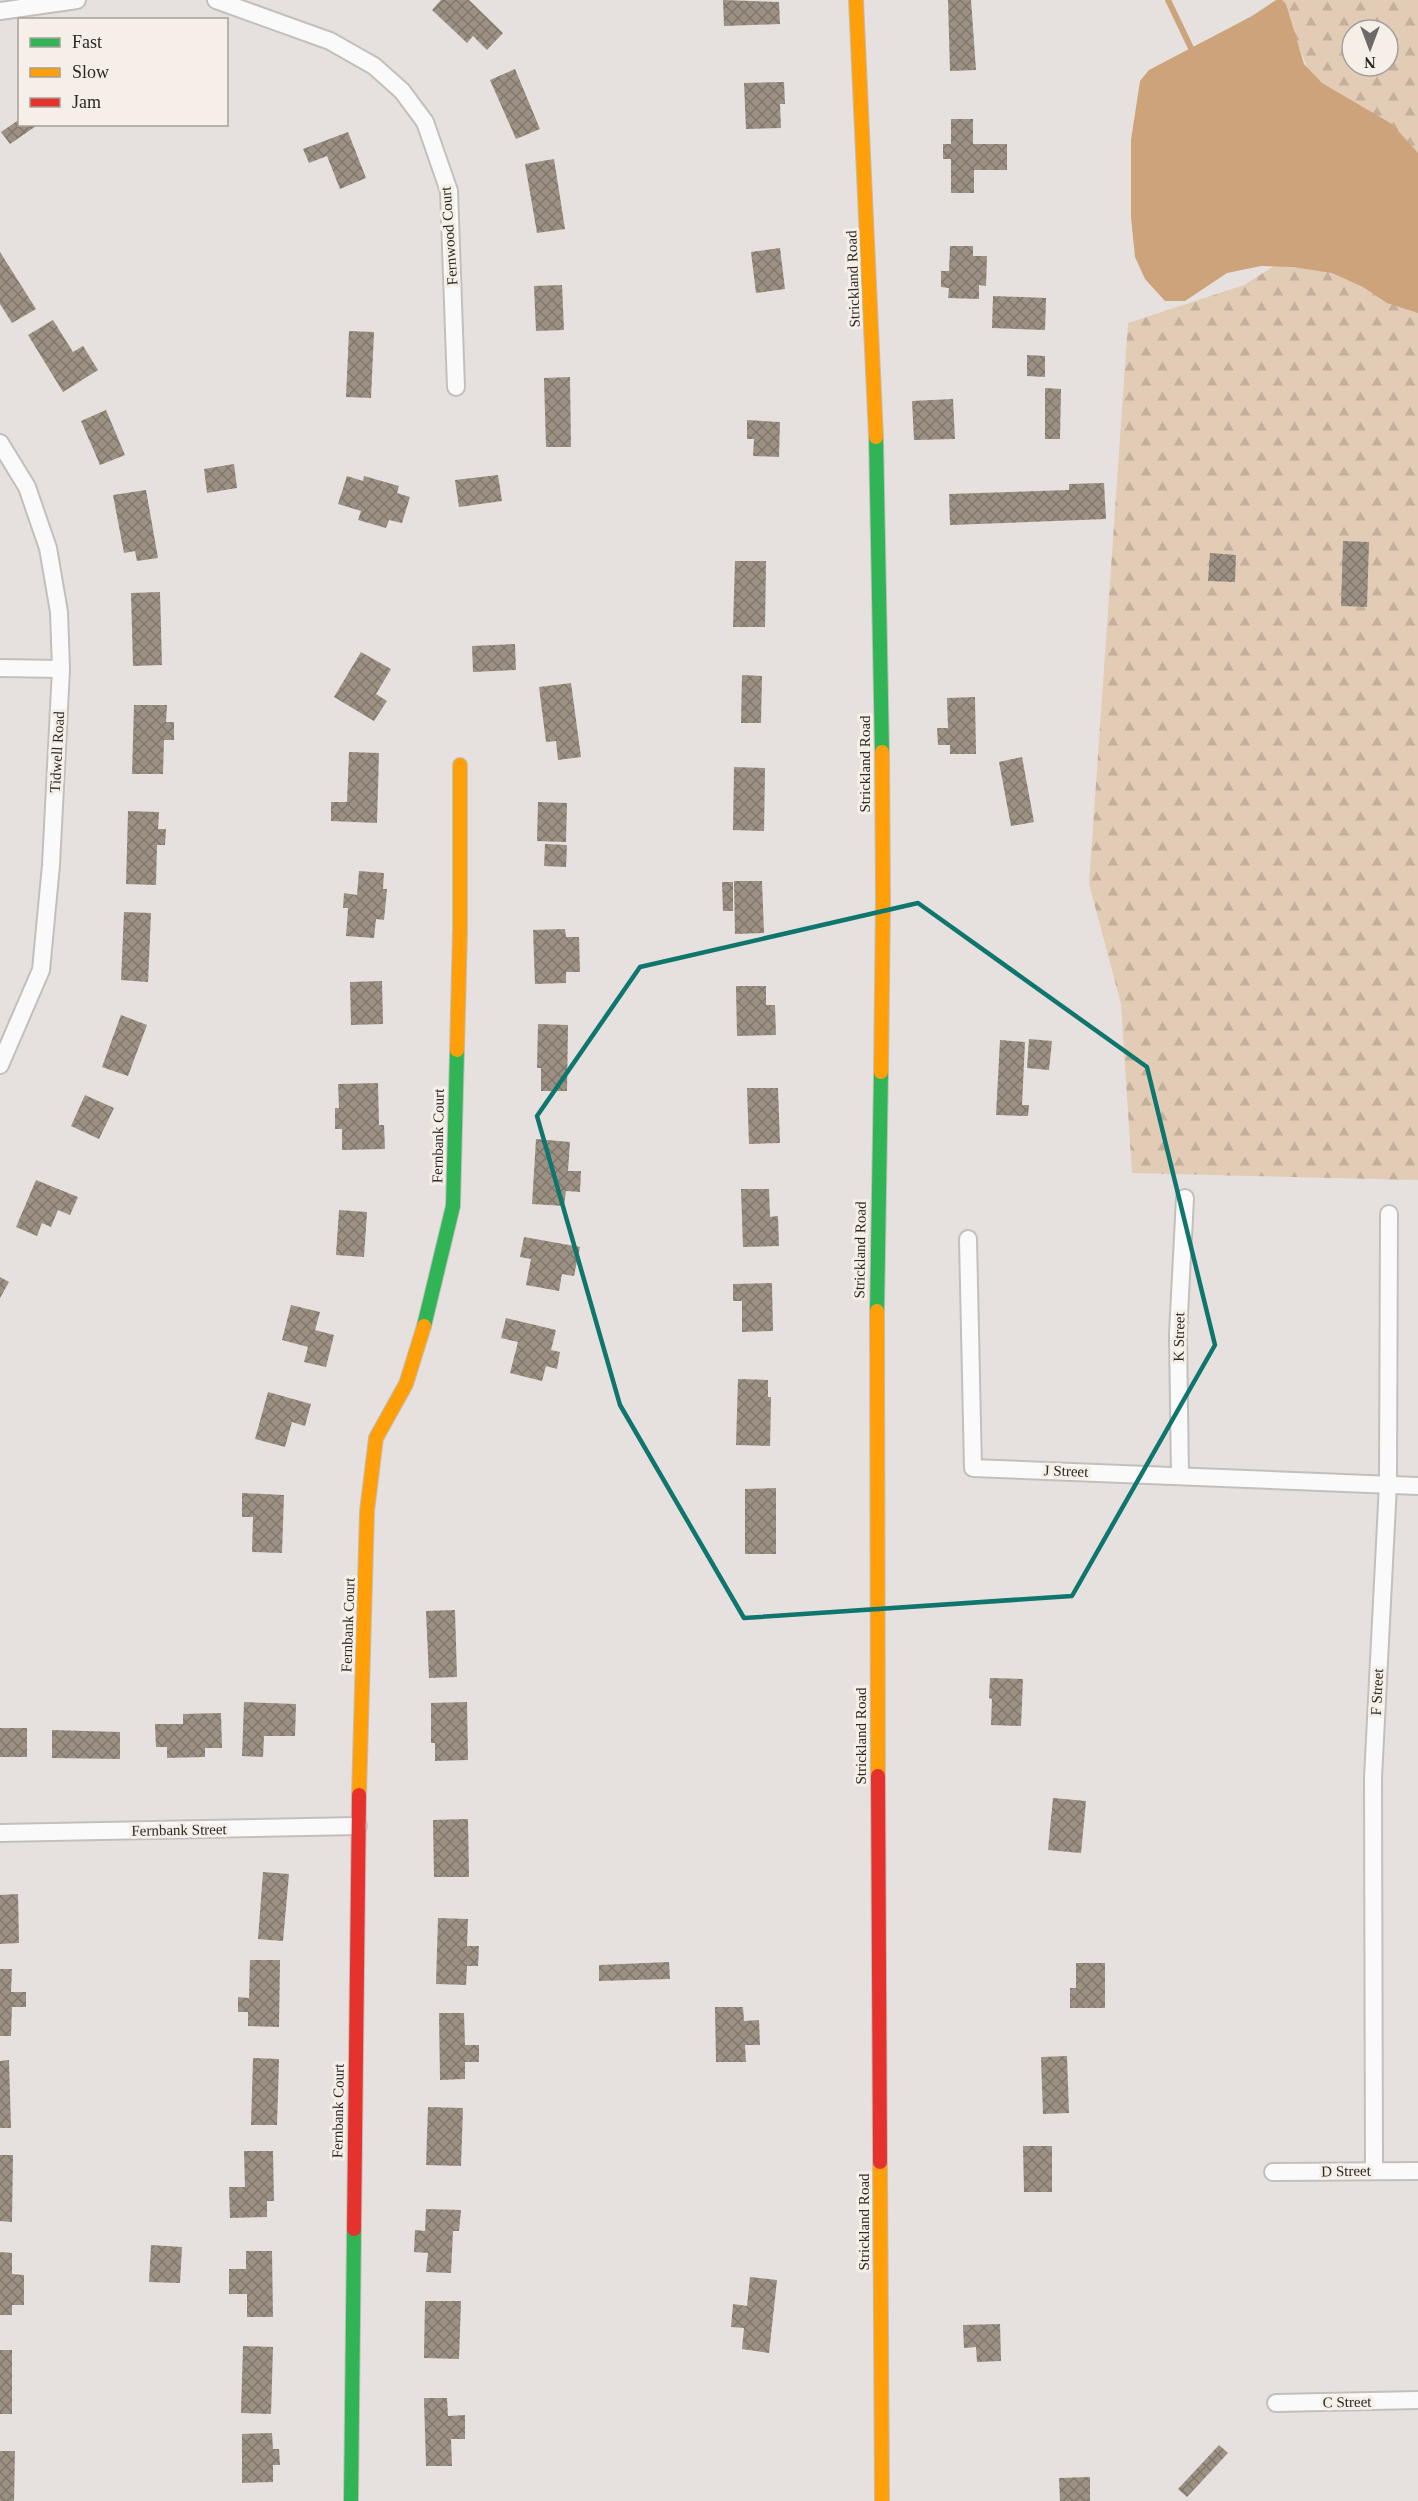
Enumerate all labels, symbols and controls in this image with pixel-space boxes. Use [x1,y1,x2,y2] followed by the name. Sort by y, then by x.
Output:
[18,18,228,126] legend
[1340,18,1400,78] north arrow
[72,32,102,52] text: Fast
[1364,54,1376,71] text: N
[72,62,109,82] text: Slow
[72,92,101,112] text: Jam
[438,185,460,286] street label: Fernwood Court
[843,230,863,328] street label: Strickland Road
[47,710,67,793] street label: Tidwell Road
[857,715,873,813] street label: Strickland Road
[429,1088,447,1183] street label: Fernbank Court
[851,1201,869,1299] street label: Strickland Road
[1171,1311,1187,1362] street label: K Street
[1043,1462,1089,1480] street label: J Street
[338,1577,358,1673] street label: Fernbank Court
[1368,1667,1386,1716] street label: F Street
[853,1687,869,1785] street label: Strickland Road
[131,1821,228,1839] street label: Fernbank Street
[329,2063,347,2158] street label: Fernbank Court
[1321,2163,1372,2179] street label: D Street
[856,2173,872,2271] street label: Strickland Road
[1322,2394,1372,2410] street label: C Street

